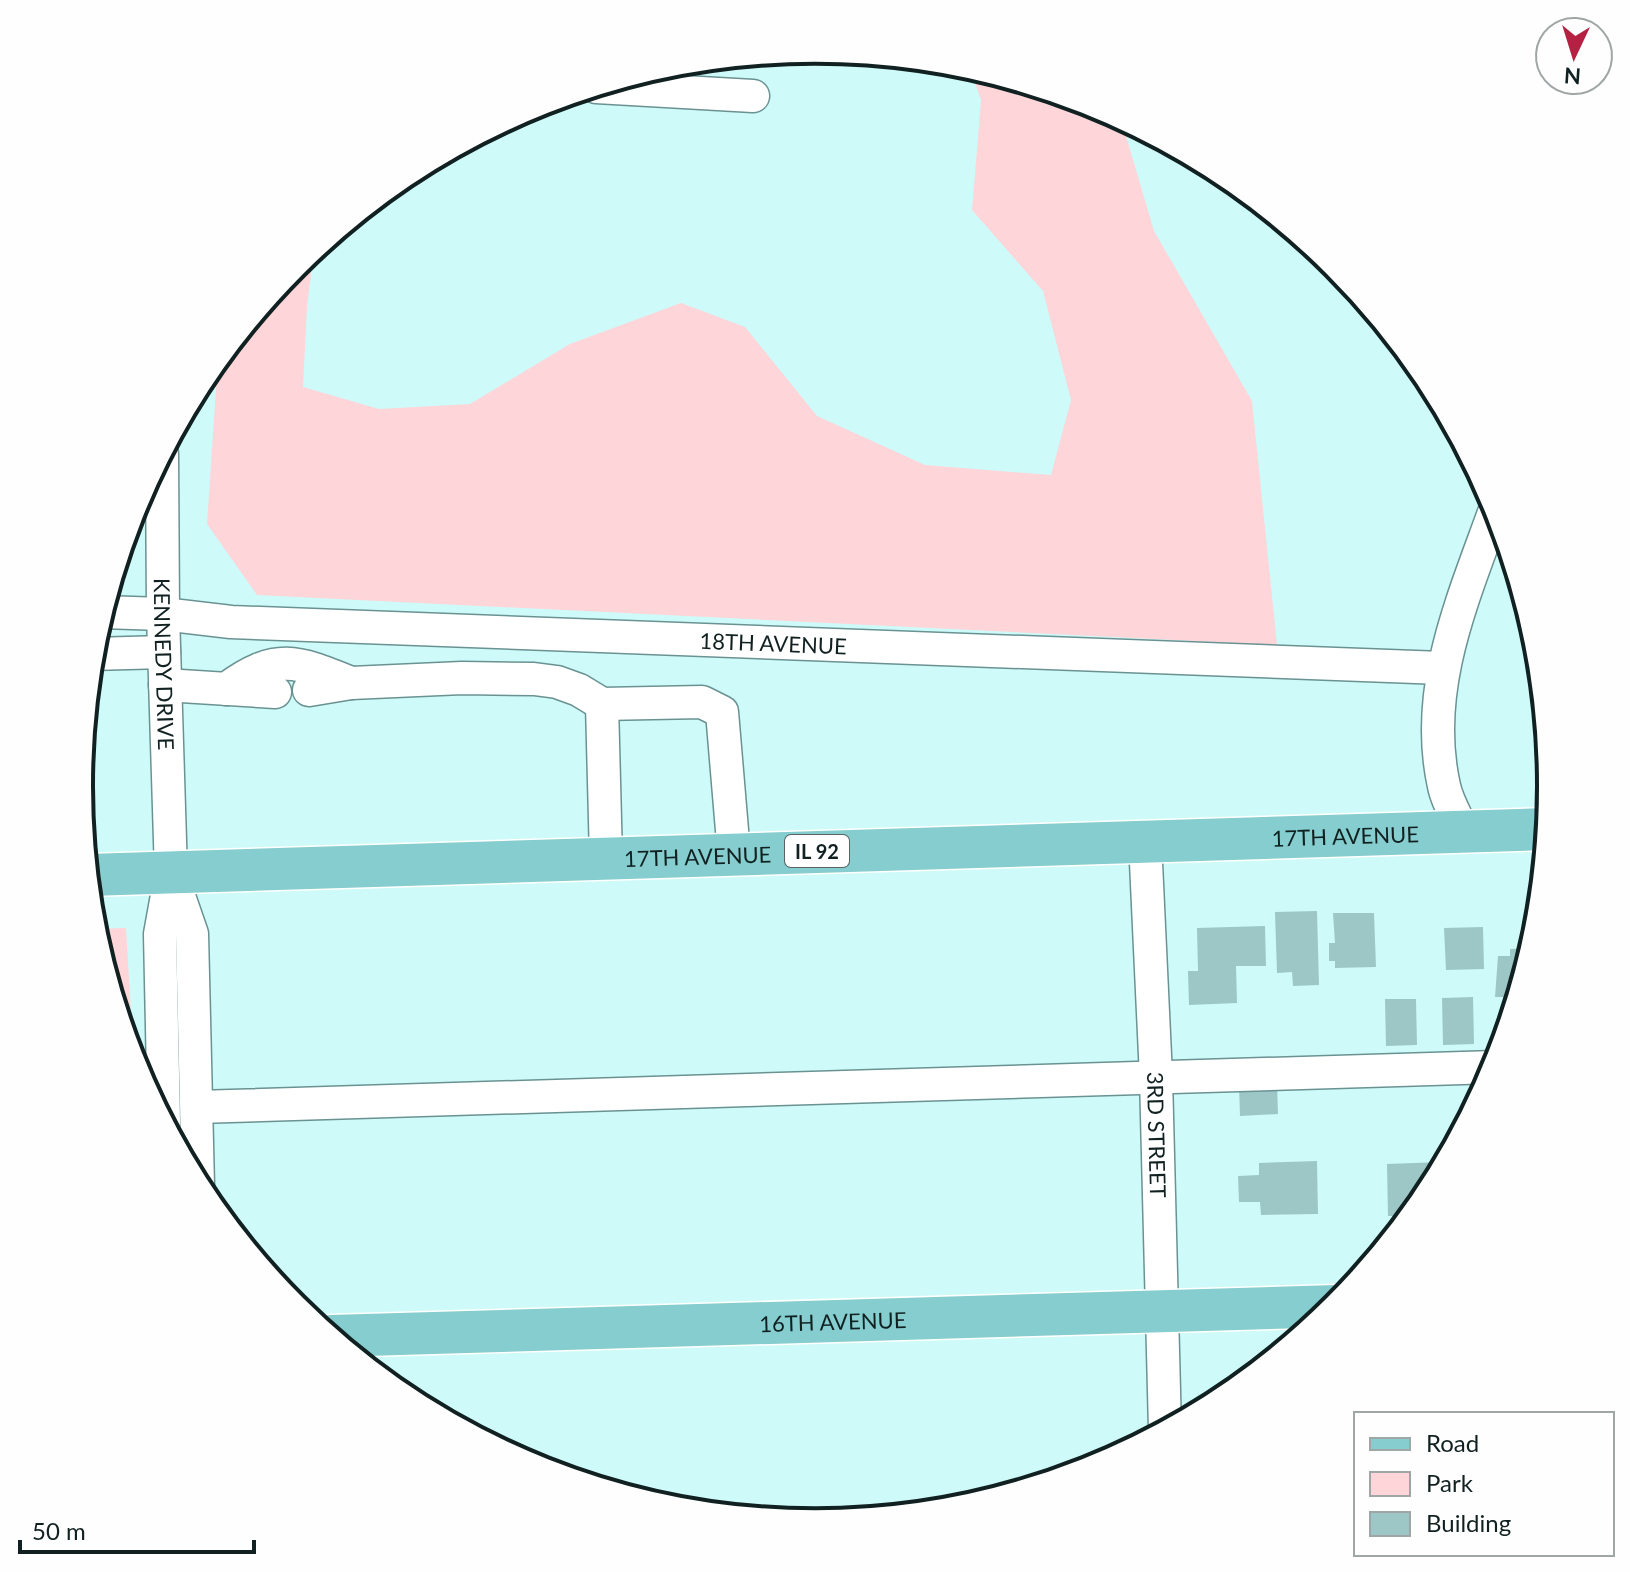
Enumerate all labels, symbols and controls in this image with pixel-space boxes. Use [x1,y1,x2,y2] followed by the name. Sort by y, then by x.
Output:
[1534,16,1614,96] north arrow
[1563,62,1582,91] text: N
[149,578,181,751] street label: KENNEDY DRIVE
[699,626,847,659] street label: 18TH AVENUE
[1271,820,1419,851] street label: 17TH AVENUE
[785,835,849,867] road number: IL 92
[624,840,772,872] street label: 17TH AVENUE
[1142,1071,1173,1198] street label: 3RD STREET
[759,1305,907,1337] street label: 16TH AVENUE
[1354,1412,1614,1556] legend
[1426,1428,1479,1457] text: Road
[1426,1468,1474,1497] text: Park
[20,1504,254,1554] scale bar
[1426,1508,1511,1537] text: Building
[32,1516,86,1545] text: 50 m

